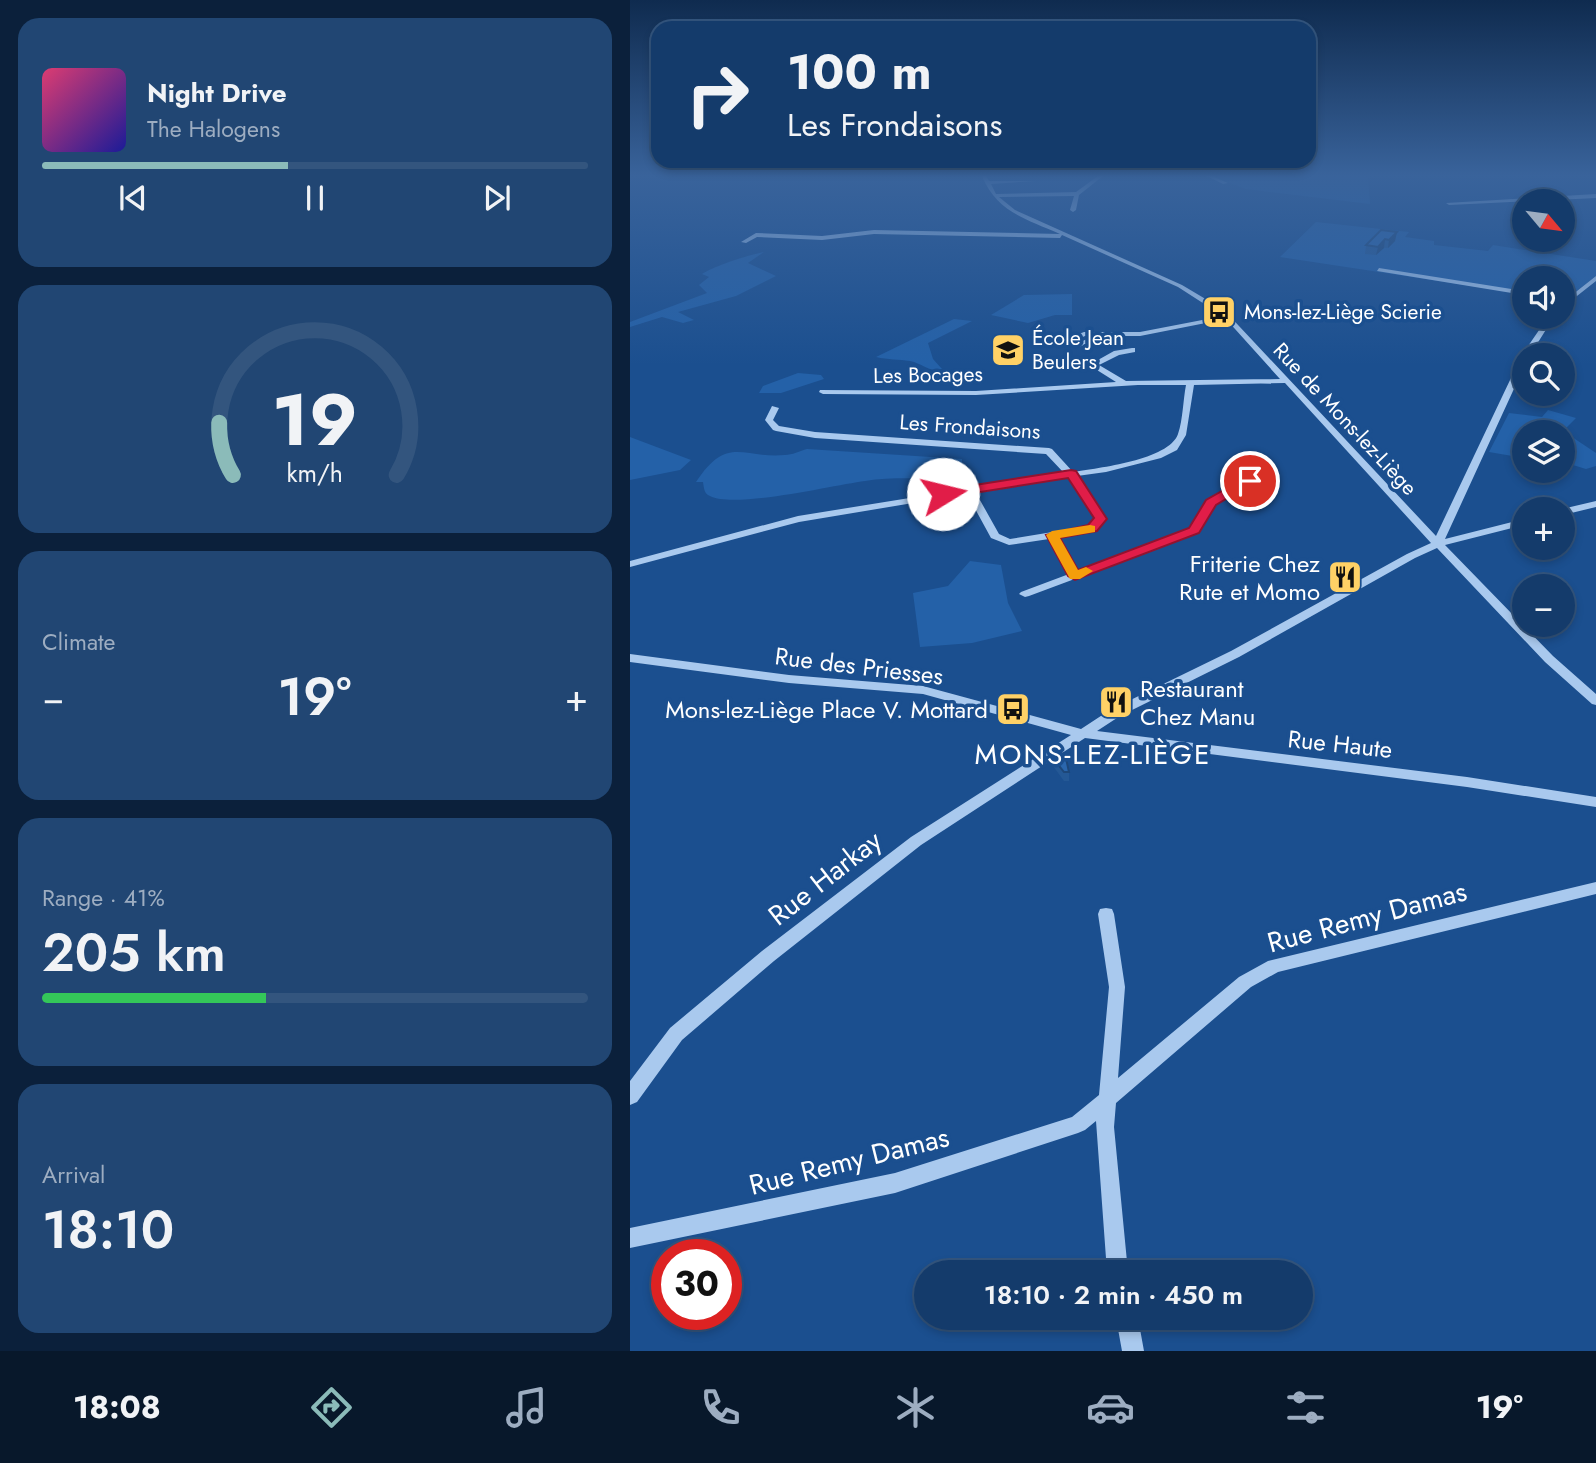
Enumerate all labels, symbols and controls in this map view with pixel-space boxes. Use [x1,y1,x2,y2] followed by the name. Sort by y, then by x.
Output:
[787,37,932,107] text: 100 m
[672,49,763,140] icon: right
[147,74,287,112] text: Night Drive
[787,102,1003,148] text: Les Frondaisons
[147,112,280,146] text: The Halogens
[114,179,152,217] icon: previous
[296,179,334,217] icon: pause
[478,179,516,217] icon: next
[1512,189,1575,252] north arrow
[1512,189,1575,637] map controls
[1512,266,1575,329] button: sound
[1200,293,1238,331] bus stop icon: Mons-lez-Liège Scierie
[1244,297,1442,327] place label: Mons-lez-Liège Scierie
[1032,323,1124,377] place label: École Jean Beulers
[989,331,1027,369] school or university icon: École Jean Beulers
[1266,336,1424,502] street label: Rue de Mons-lez-Liège
[1512,343,1575,406] button: search
[873,359,983,391] street label: Les Bocages
[272,367,358,472] text: 19
[898,407,1042,447] street label: Les Frondaisons
[1512,420,1575,483] button: layers
[1220,451,1280,511] pin
[287,455,343,491] text: km/h
[906,457,980,531] position arrow
[1231,462,1269,500] icon: arrive
[1512,497,1575,560] button: +
[1179,546,1320,609] place label: Friterie Chez Rute et Momo
[1326,558,1364,596] restaurant icon: Friterie Chez Rute et Momo
[1512,574,1575,637] button: −
[42,625,115,659] text: Climate
[773,638,945,694] street label: Rue des Priesses
[278,659,352,735] text: 19°
[42,670,64,725] text: −
[565,670,588,725] text: +
[1140,671,1255,734] place label: Restaurant Chez Manu
[1097,683,1135,721] restaurant icon: Restaurant Chez Manu
[994,690,1032,728] bus stop icon: Mons-lez-Liège Place V. Mottard
[665,692,988,727] place label: Mons-lez-Liège Place V. Mottard
[1286,721,1394,767] street label: Rue Haute
[975,734,1211,775] district label: MONS-LEZ-LIÈGE
[759,820,891,935] street label: Rue Harkay
[1263,871,1471,963] street label: Rue Remy Damas
[42,881,165,915] text: Range · 41%
[42,915,226,991] text: 205 km
[745,1116,953,1206] street label: Rue Remy Damas
[42,1158,105,1192] text: Arrival
[42,1192,174,1268] text: 18:10
[651,1239,742,1330] speed limit sign: 30
[984,1276,1243,1314] text: 18:10 · 2 min · 450 m
[307,1383,356,1432] icon: directions
[502,1383,551,1432] icon: music
[696,1383,745,1432] icon: phone
[891,1383,940,1432] icon: climate
[1086,1383,1135,1432] icon: car
[1281,1383,1330,1432] icon: filters
[73,1384,161,1430] text: 18:08
[1476,1384,1523,1430] text: 19°

